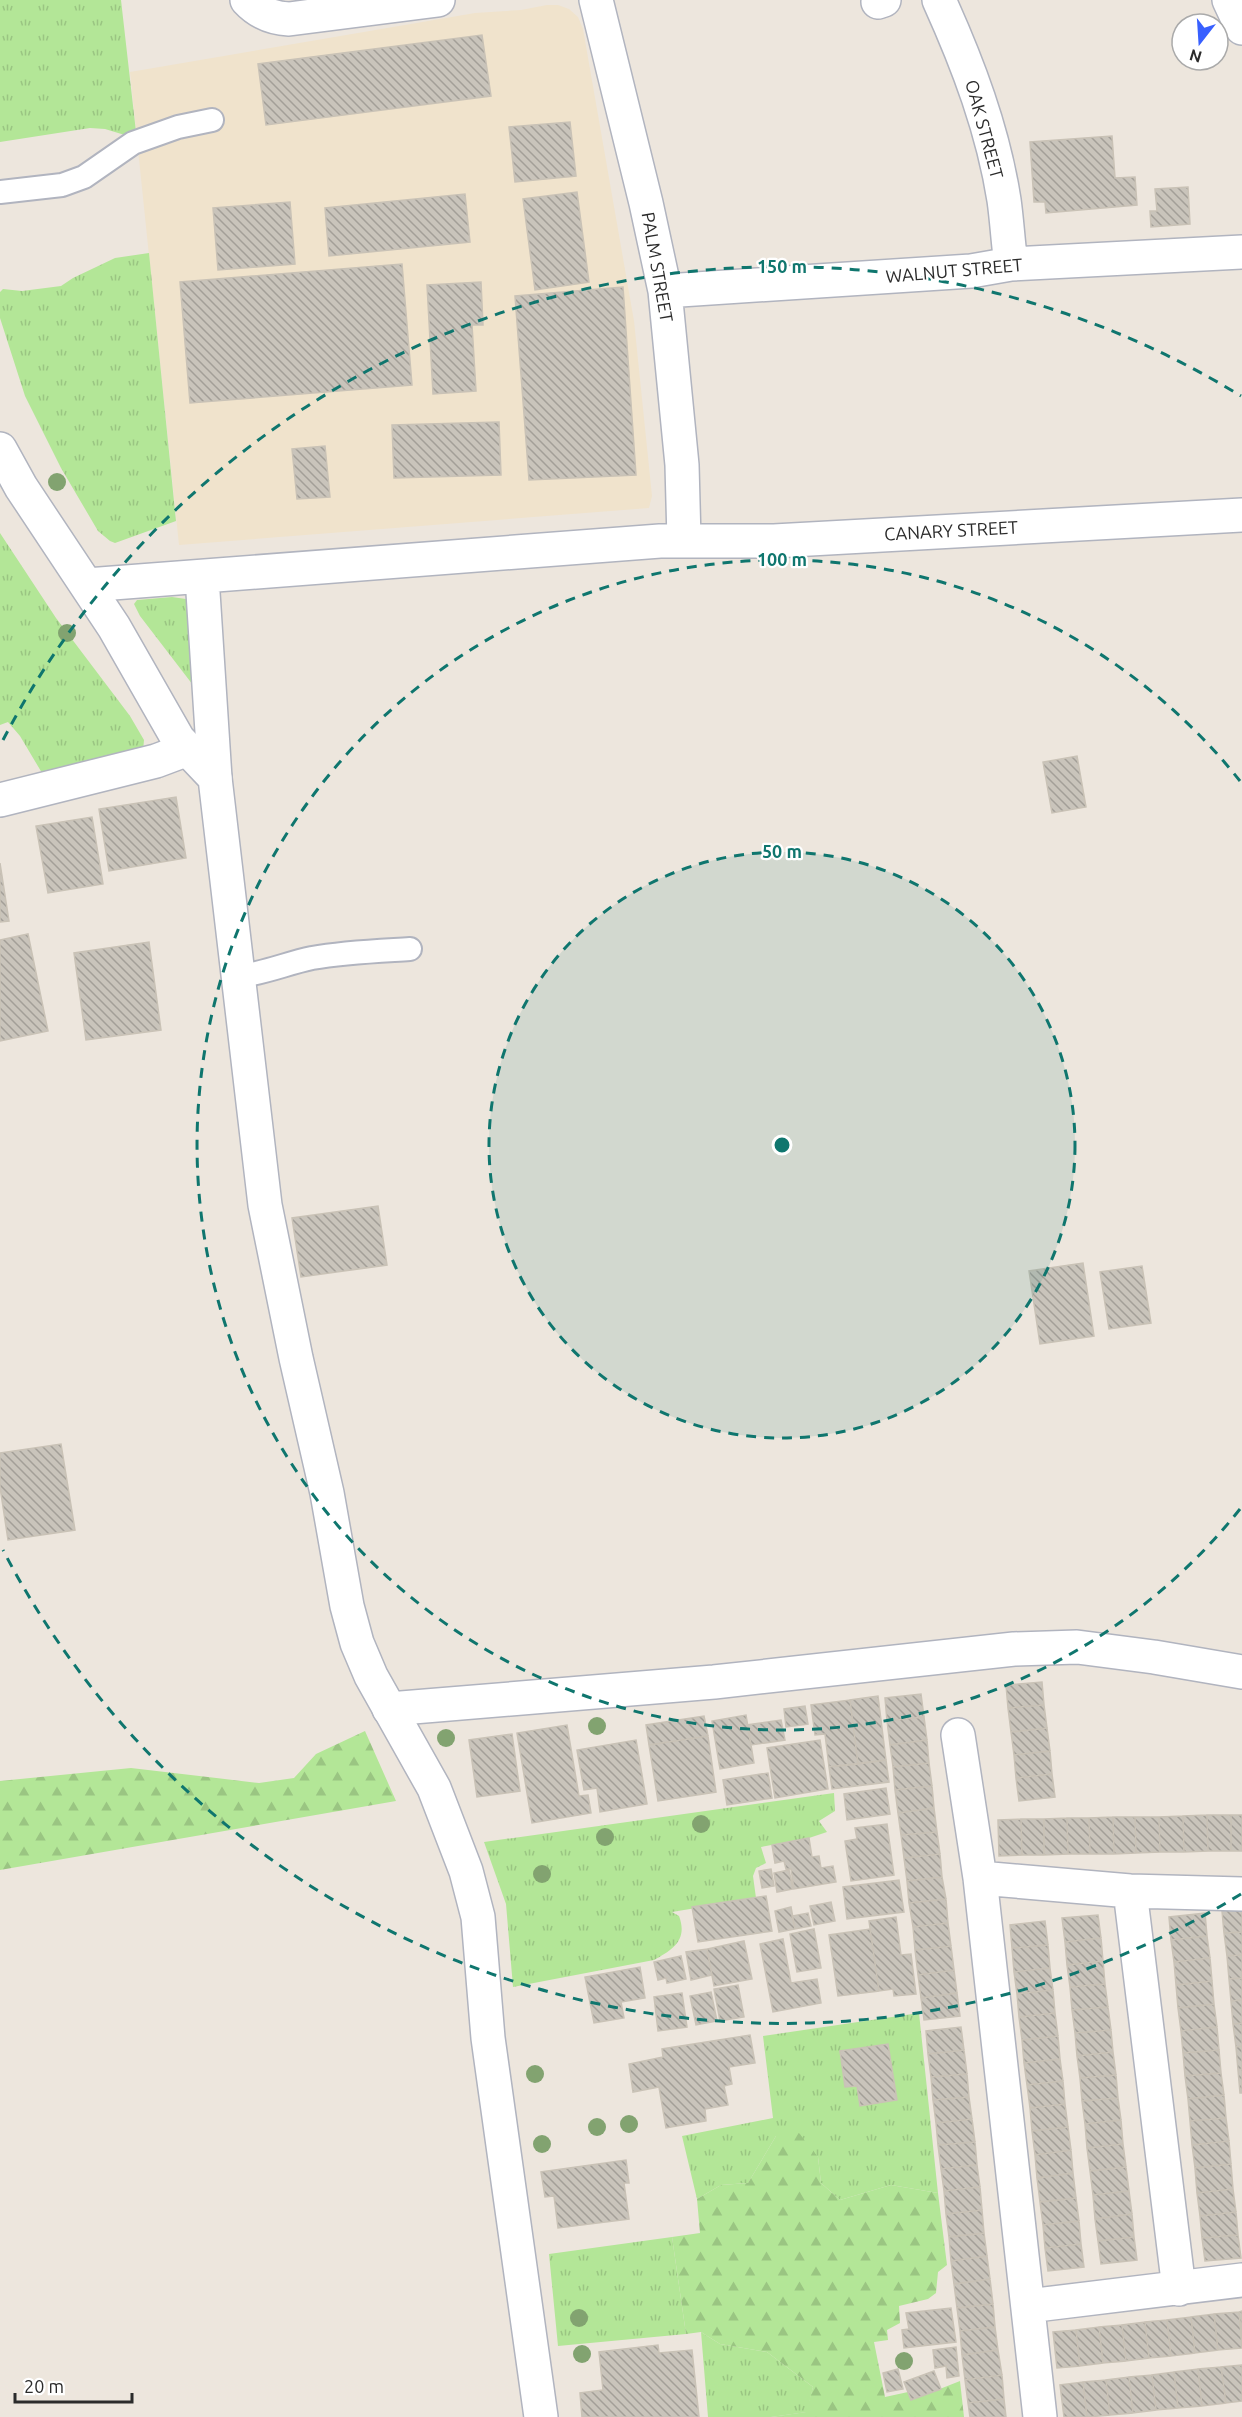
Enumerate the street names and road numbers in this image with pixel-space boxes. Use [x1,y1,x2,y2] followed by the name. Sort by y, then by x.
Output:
[962,77,1008,181] street label: OAK STREET
[638,210,678,324] street label: PALM STREET
[885,254,1023,286] street label: WALNUT STREET
[884,517,1018,543] street label: CANARY STREET

